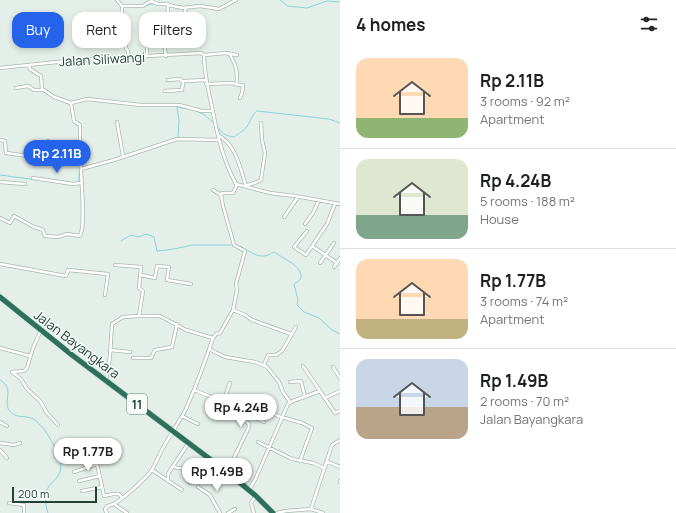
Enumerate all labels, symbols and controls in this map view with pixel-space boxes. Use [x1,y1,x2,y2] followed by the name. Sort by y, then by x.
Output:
[12,12,64,48] chip: Buy
[72,12,131,48] chip: Rent
[139,12,206,48] chip: Filters
[356,13,425,36] text: 4 homes
[638,13,660,35] icon: filters
[58,48,146,70] street label: Jalan Siliwangi
[480,69,544,92] text: Rp 2.11B
[388,74,436,122] icon: home
[480,92,570,110] text: 3 rooms · 92 m²
[480,110,544,128] text: Apartment
[16,140,98,174] pin: Rp 2.11B
[33,144,81,162] text: Rp 2.11B
[480,169,551,192] text: Rp 4.24B
[388,175,436,223] icon: home
[480,192,575,210] text: 5 rooms · 188 m²
[480,210,519,228] text: House
[480,269,546,292] text: Rp 1.77B
[388,275,436,323] icon: home
[480,292,568,310] text: 3 rooms · 74 m²
[30,306,124,382] street label: Jalan Bayangkara
[480,310,544,328] text: Apartment
[480,369,548,392] text: Rp 1.49B
[388,375,436,423] icon: home
[480,392,569,410] text: 2 rooms · 70 m²
[127,394,147,414] road number: 11
[200,394,282,428] pin: Rp 4.24B
[214,398,268,416] text: Rp 4.24B
[480,410,583,428] text: Jalan Bayangkara
[47,438,129,472] pin: Rp 1.77B
[63,442,113,460] text: Rp 1.77B
[176,458,258,492] pin: Rp 1.49B
[191,462,243,480] text: Rp 1.49B
[12,485,97,504] scale bar
[18,486,49,501] text: 200 m

